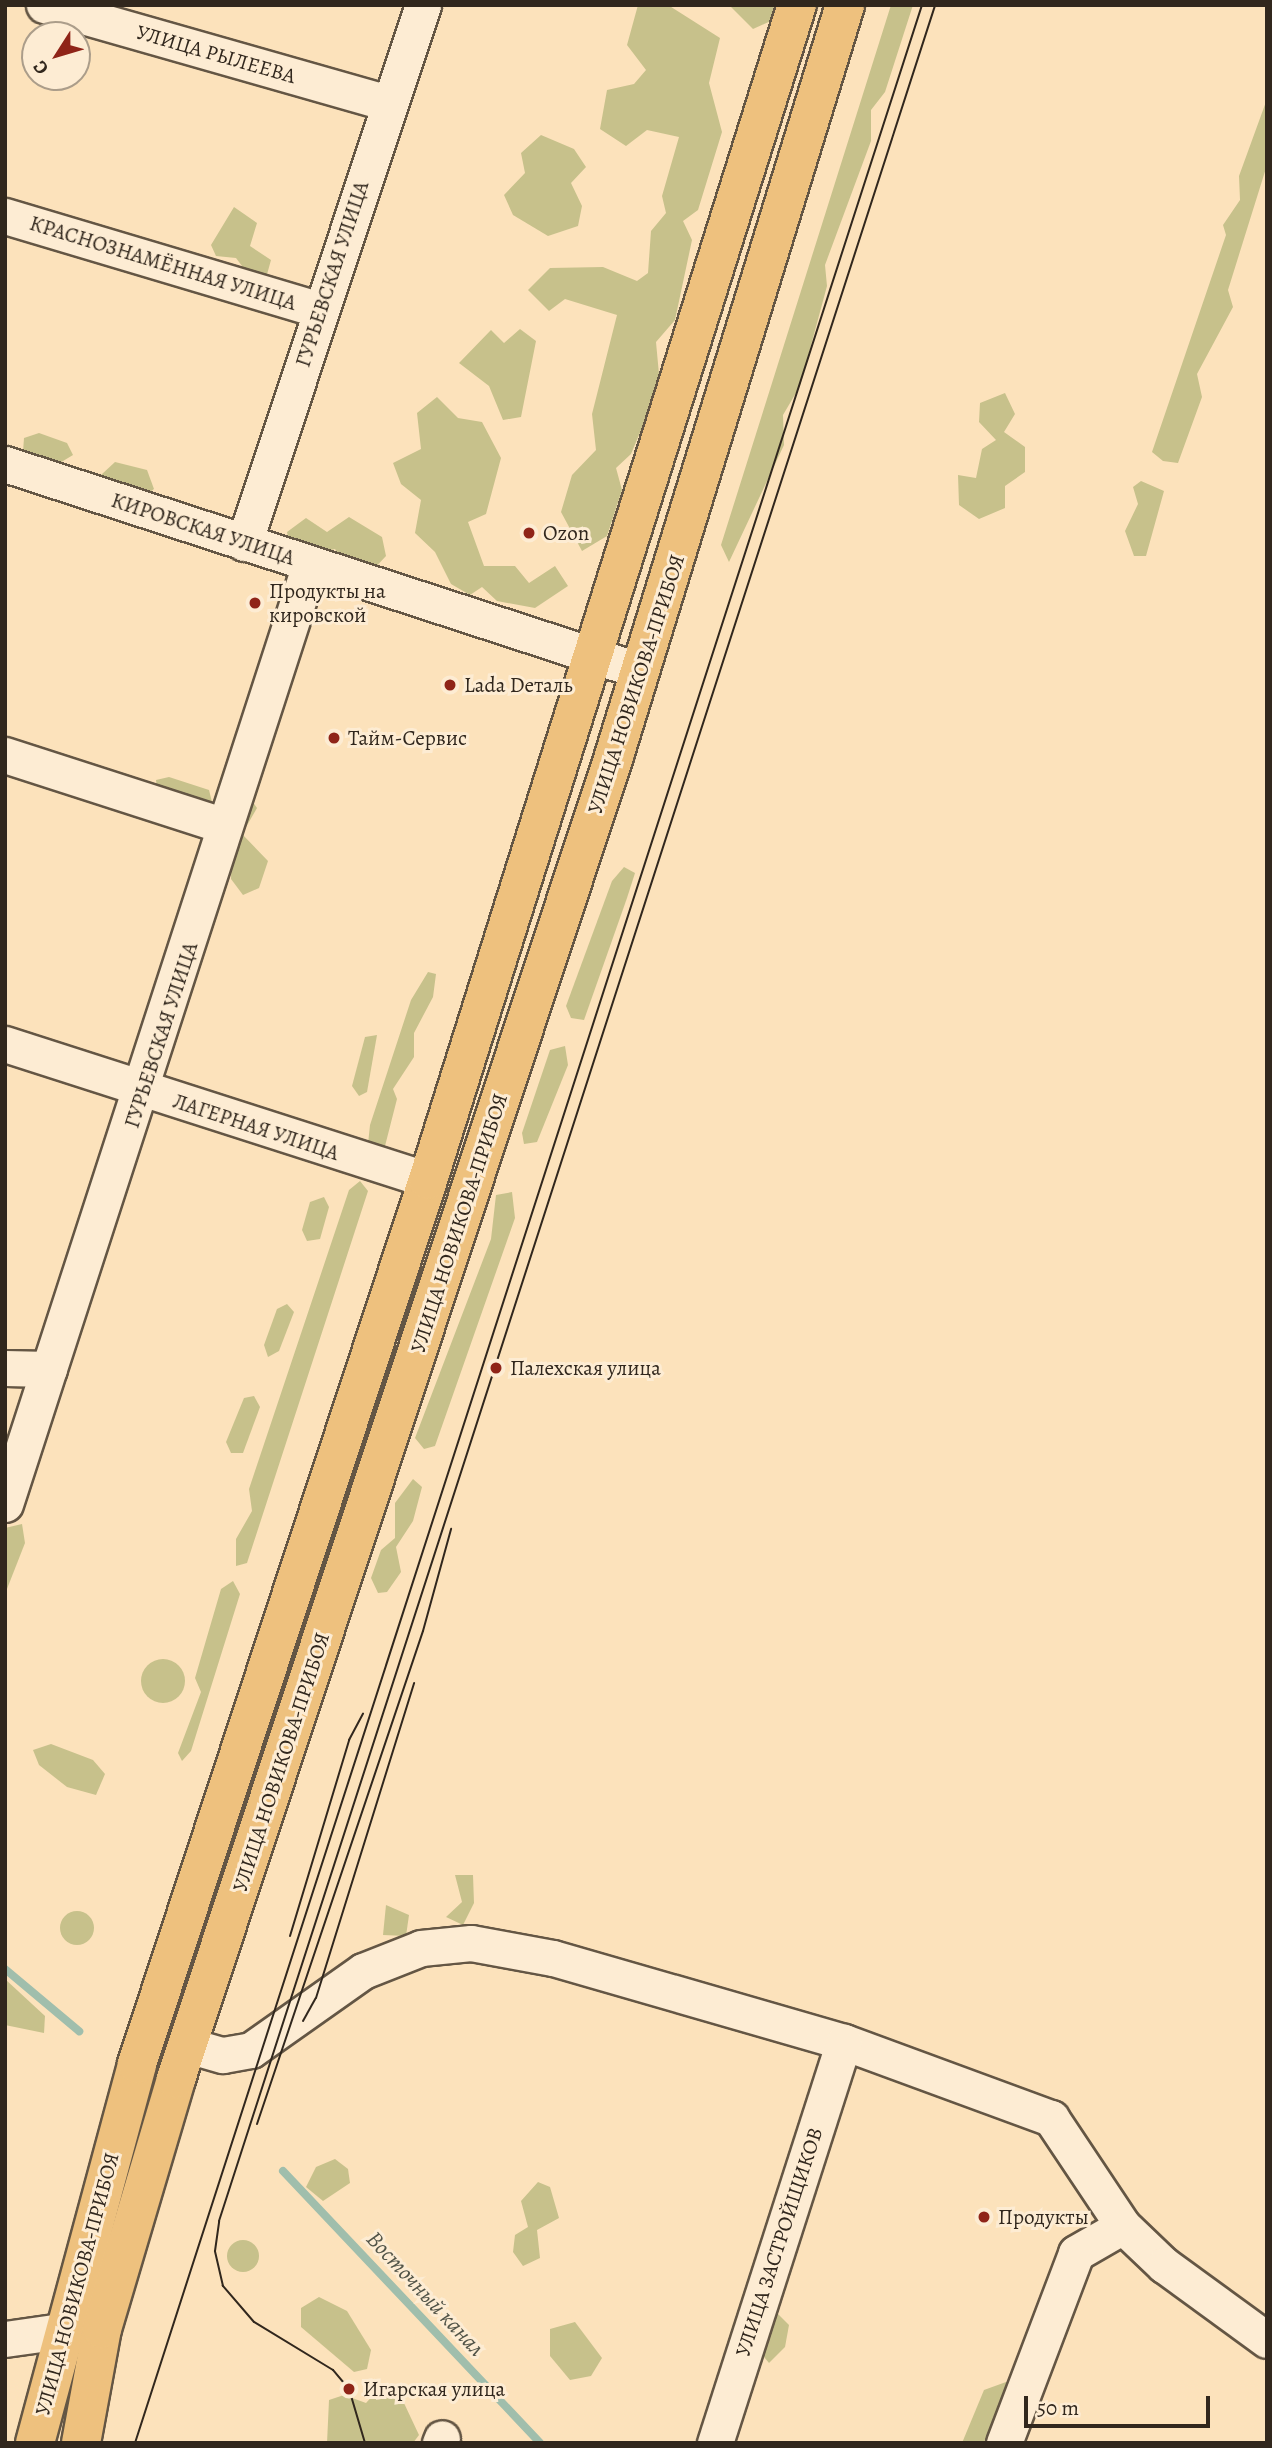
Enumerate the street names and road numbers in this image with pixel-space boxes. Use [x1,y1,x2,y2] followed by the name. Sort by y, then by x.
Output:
[133,19,299,89] street label: УЛИЦА РЫЛЕЕВА
[290,178,374,370] street label: ГУРЬЕВСКАЯ УЛИЦА
[27,210,299,316] street label: КРАСНОЗНАМЁННАЯ УЛИЦА
[108,487,298,571] street label: КИРОВСКАЯ УЛИЦА
[582,551,690,817] street label: УЛИЦА НОВИКОВА-ПРИБОЯ
[119,939,203,1131] street label: ГУРЬЕВСКАЯ УЛИЦА
[170,1088,342,1166] street label: ЛАГЕРНАЯ УЛИЦА
[405,1090,513,1356] street label: УЛИЦА НОВИКОВА-ПРИБОЯ
[227,1629,335,1895] street label: УЛИЦА НОВИКОВА-ПРИБОЯ
[730,2124,828,2360] street label: УЛИЦА ЗАСТРОЙЩИКОВ
[30,2150,124,2418] street label: УЛИЦА НОВИКОВА-ПРИБОЯ

